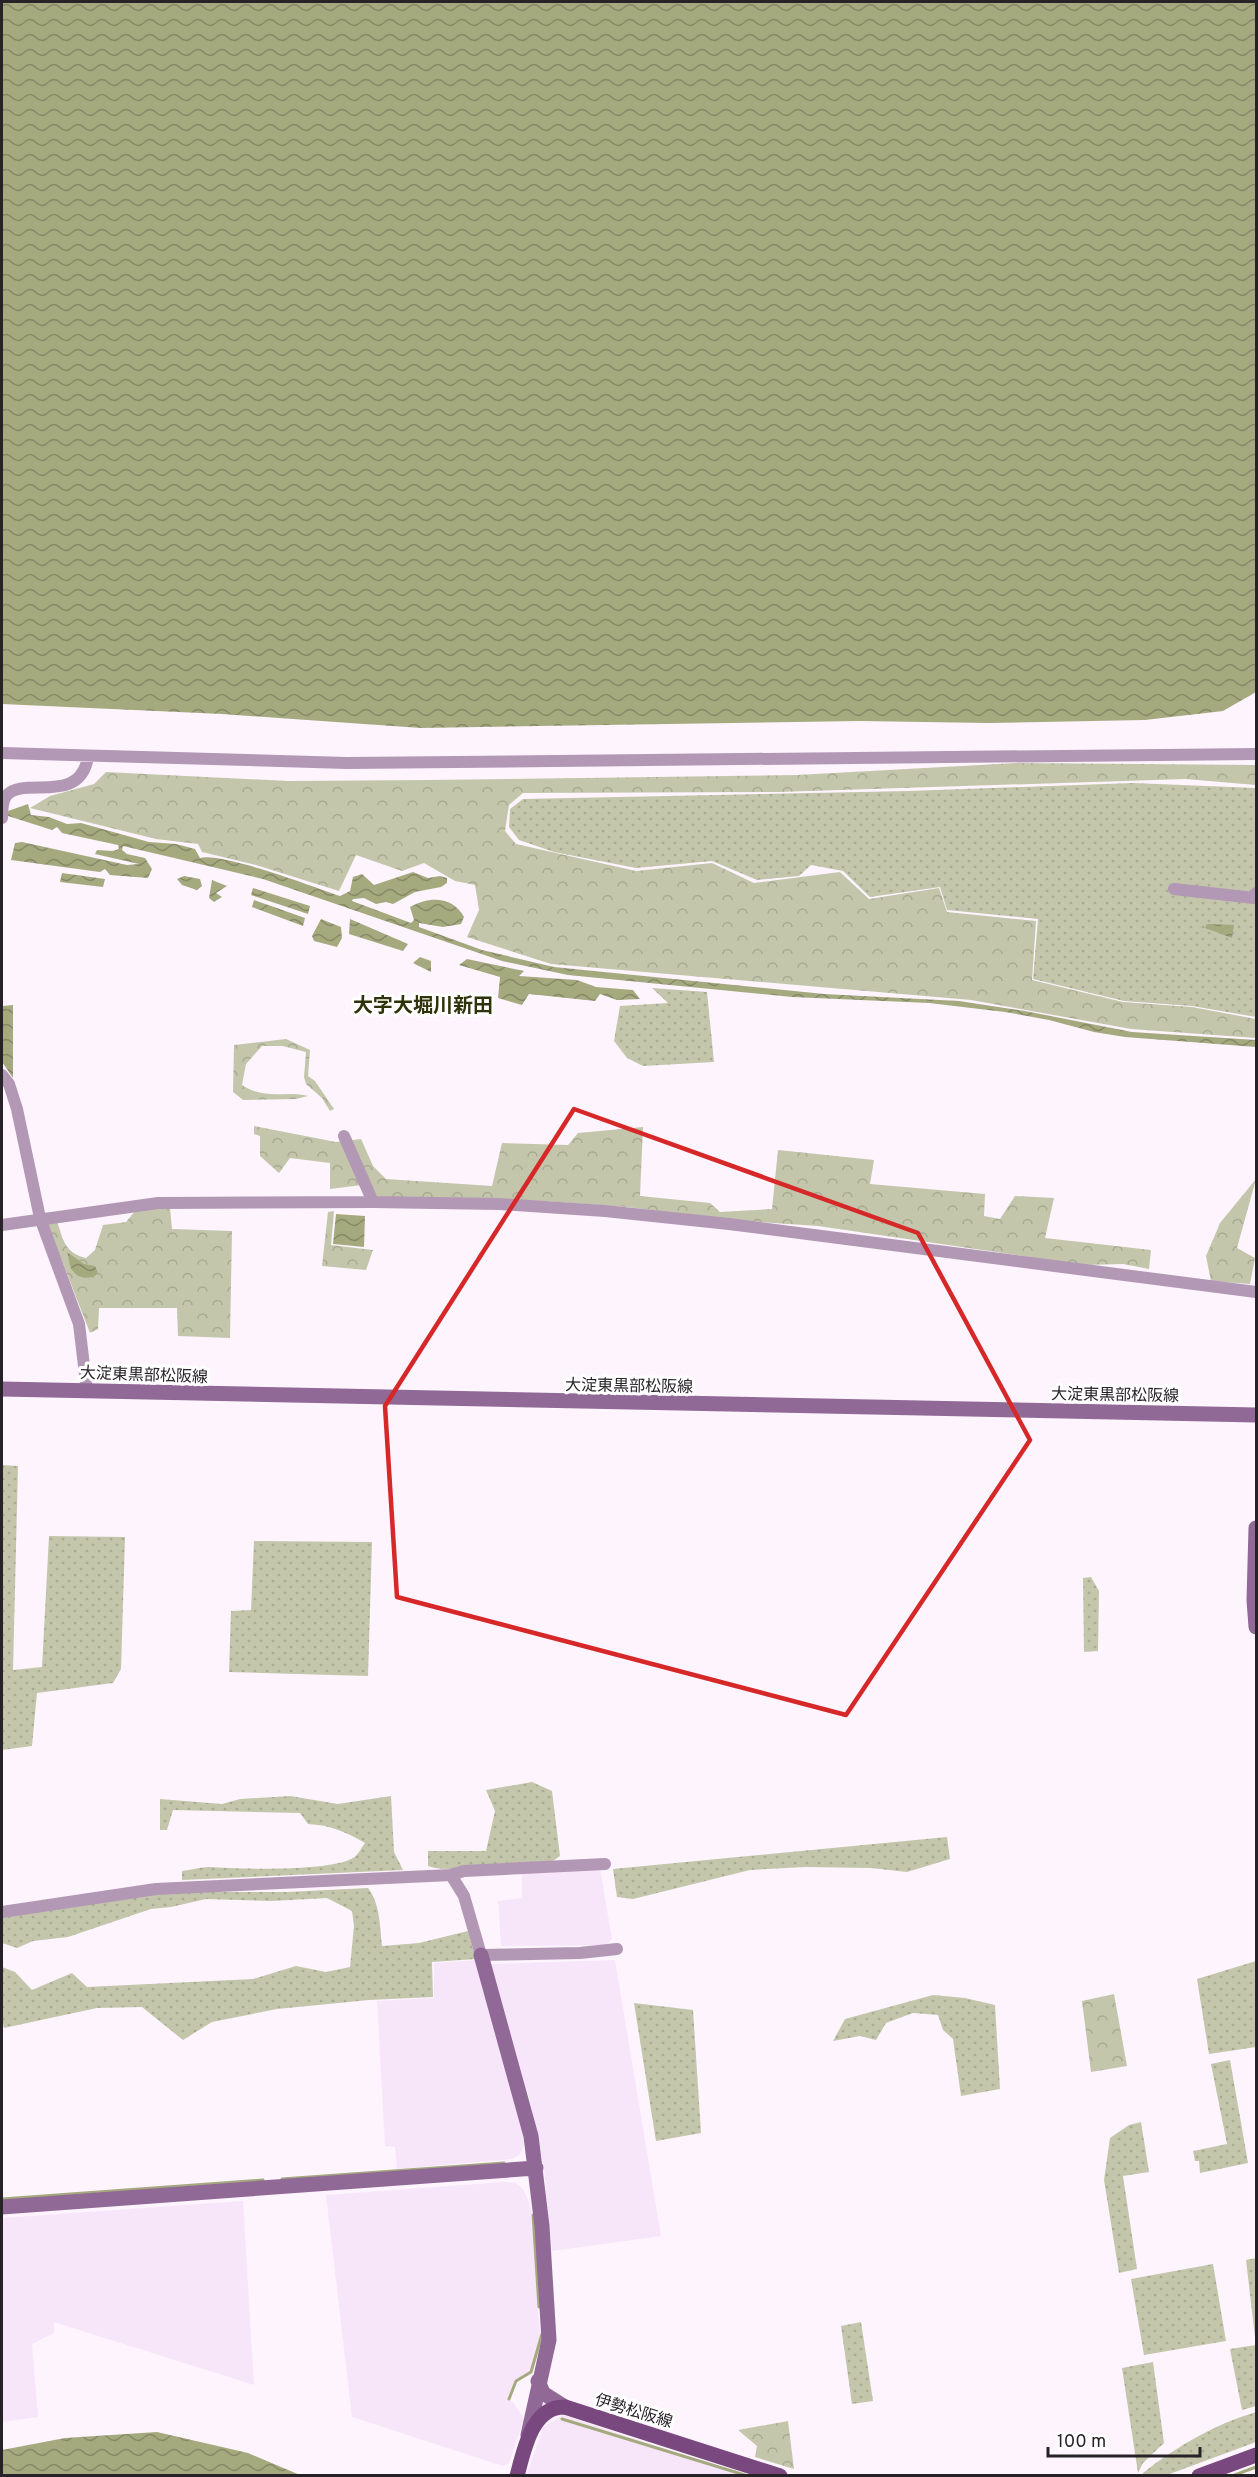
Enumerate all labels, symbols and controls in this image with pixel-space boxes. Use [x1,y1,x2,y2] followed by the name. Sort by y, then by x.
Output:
[353,994,493,1020] district label: 大字大堀川新田
[80,1364,208,1388] street label: 大淀東黒部松阪線
[565,1376,693,1398] street label: 大淀東黒部松阪線
[1051,1385,1179,1407] street label: 大淀東黒部松阪線
[592,2391,675,2433] street label: 伊勢松阪線
[1048,2420,1200,2458] scale bar
[1057,2431,1106,2454] text: 100 m

